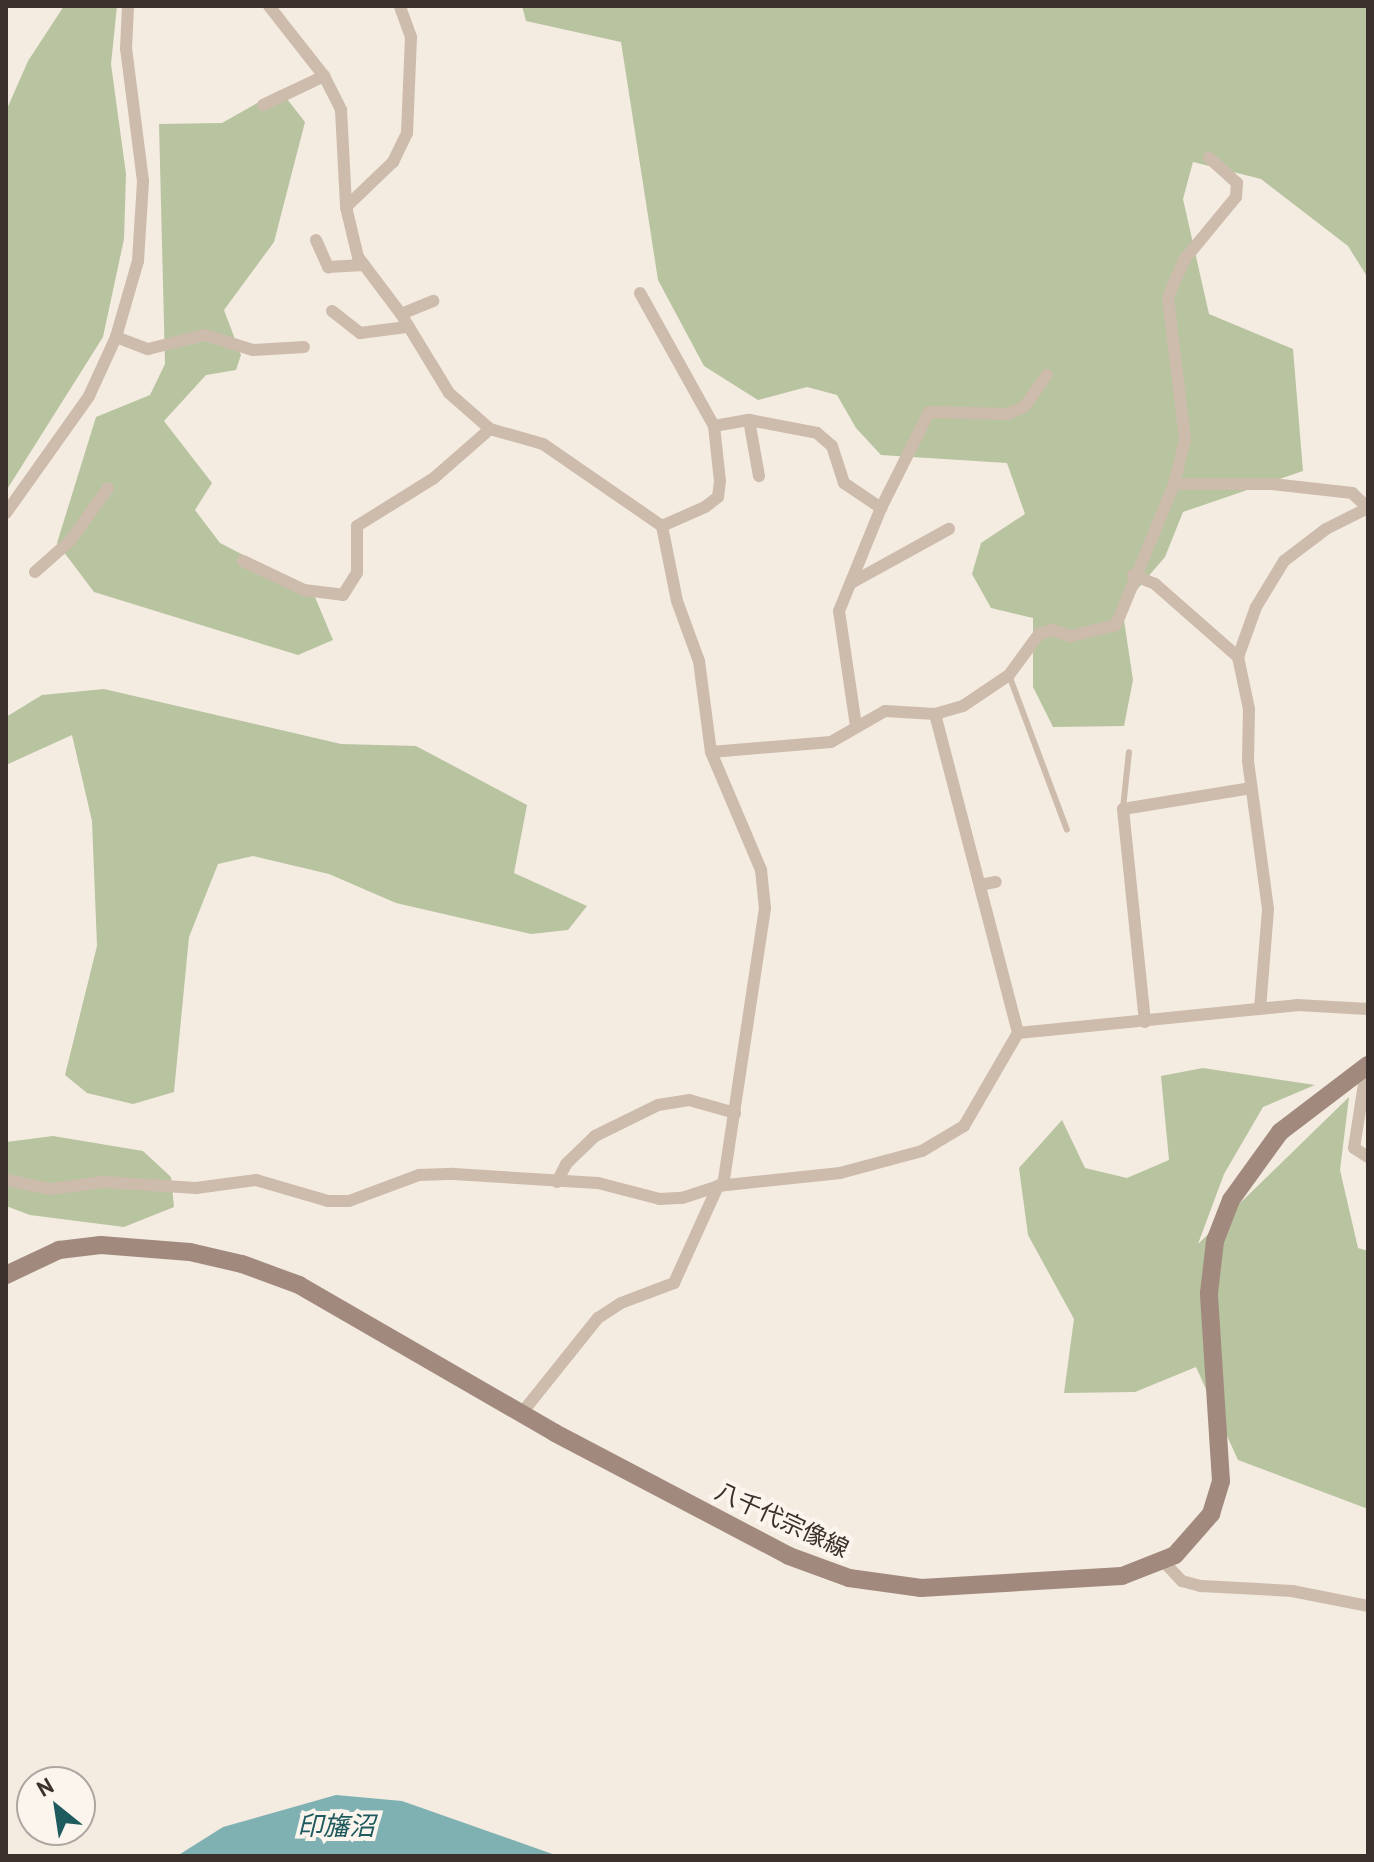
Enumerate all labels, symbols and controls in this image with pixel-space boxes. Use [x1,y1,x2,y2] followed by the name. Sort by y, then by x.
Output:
[711,1477,853,1563] street label: 八千代宗像線
[16,1766,96,1846] north arrow
[32,1771,58,1803] text: N
[297,1810,375,1842] water label: 印旛沼

